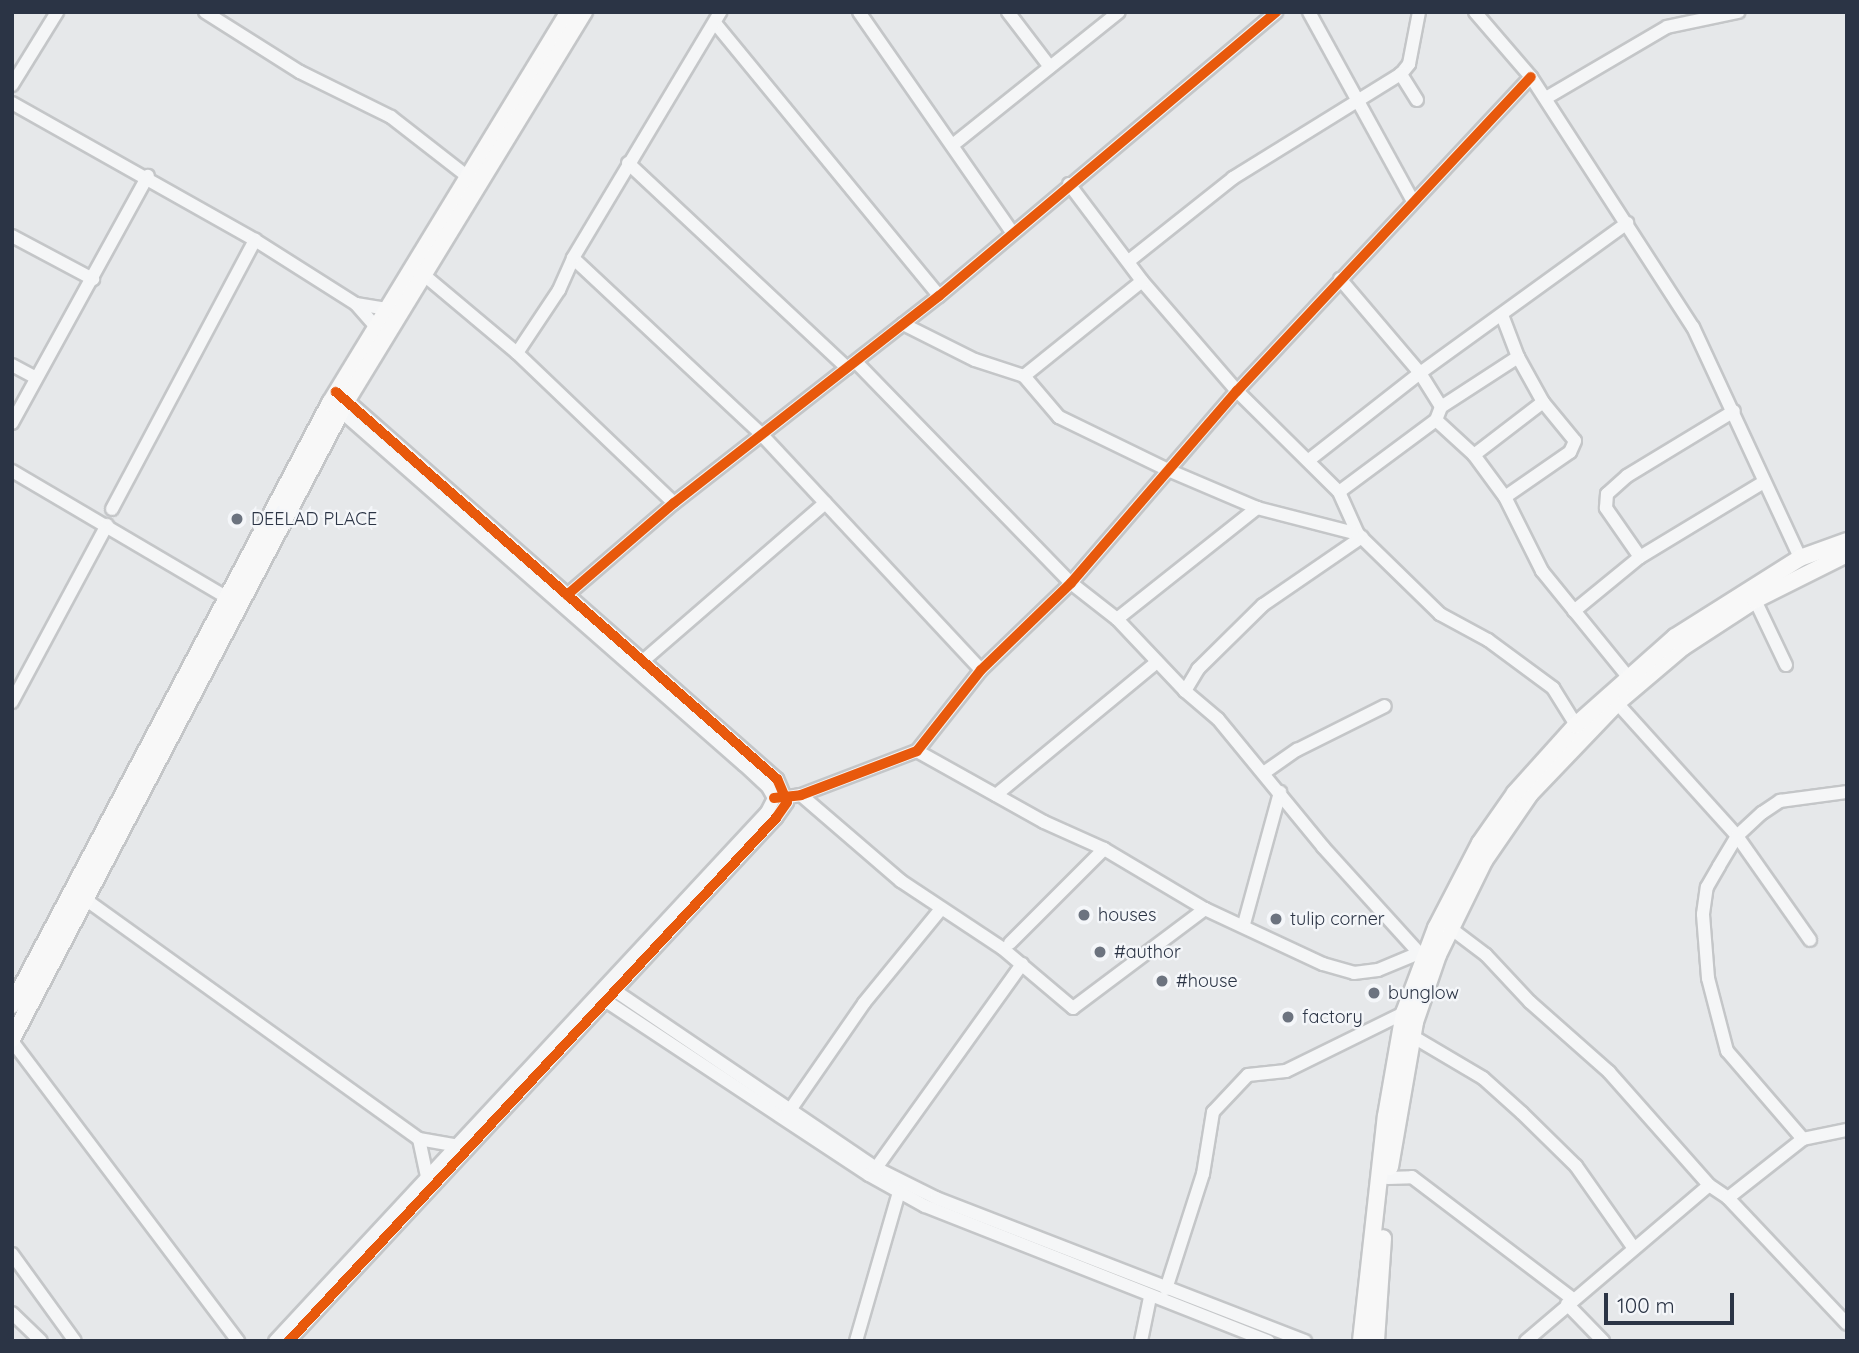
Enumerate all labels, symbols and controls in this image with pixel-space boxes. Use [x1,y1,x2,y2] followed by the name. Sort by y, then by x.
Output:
[251,508,377,530] place label: DEELAD PLACE
[229,511,245,527] marker: DEELAD PLACE
[1098,904,1156,926] place label: houses
[1076,907,1092,923] marker: houses
[1290,908,1385,930] place label: tulip corner
[1268,911,1284,927] marker: tulip corner
[1114,941,1181,963] place label: #author
[1092,944,1108,960] marker: #author
[1176,970,1238,992] place label: #house
[1154,973,1170,989] marker: #house
[1388,982,1459,1004] place label: bunglow
[1366,985,1382,1001] marker: bunglow
[1302,1006,1363,1028] place label: factory
[1280,1009,1296,1025] marker: factory
[1607,1280,1736,1324] scale bar
[1617,1292,1675,1318] text: 100 m

